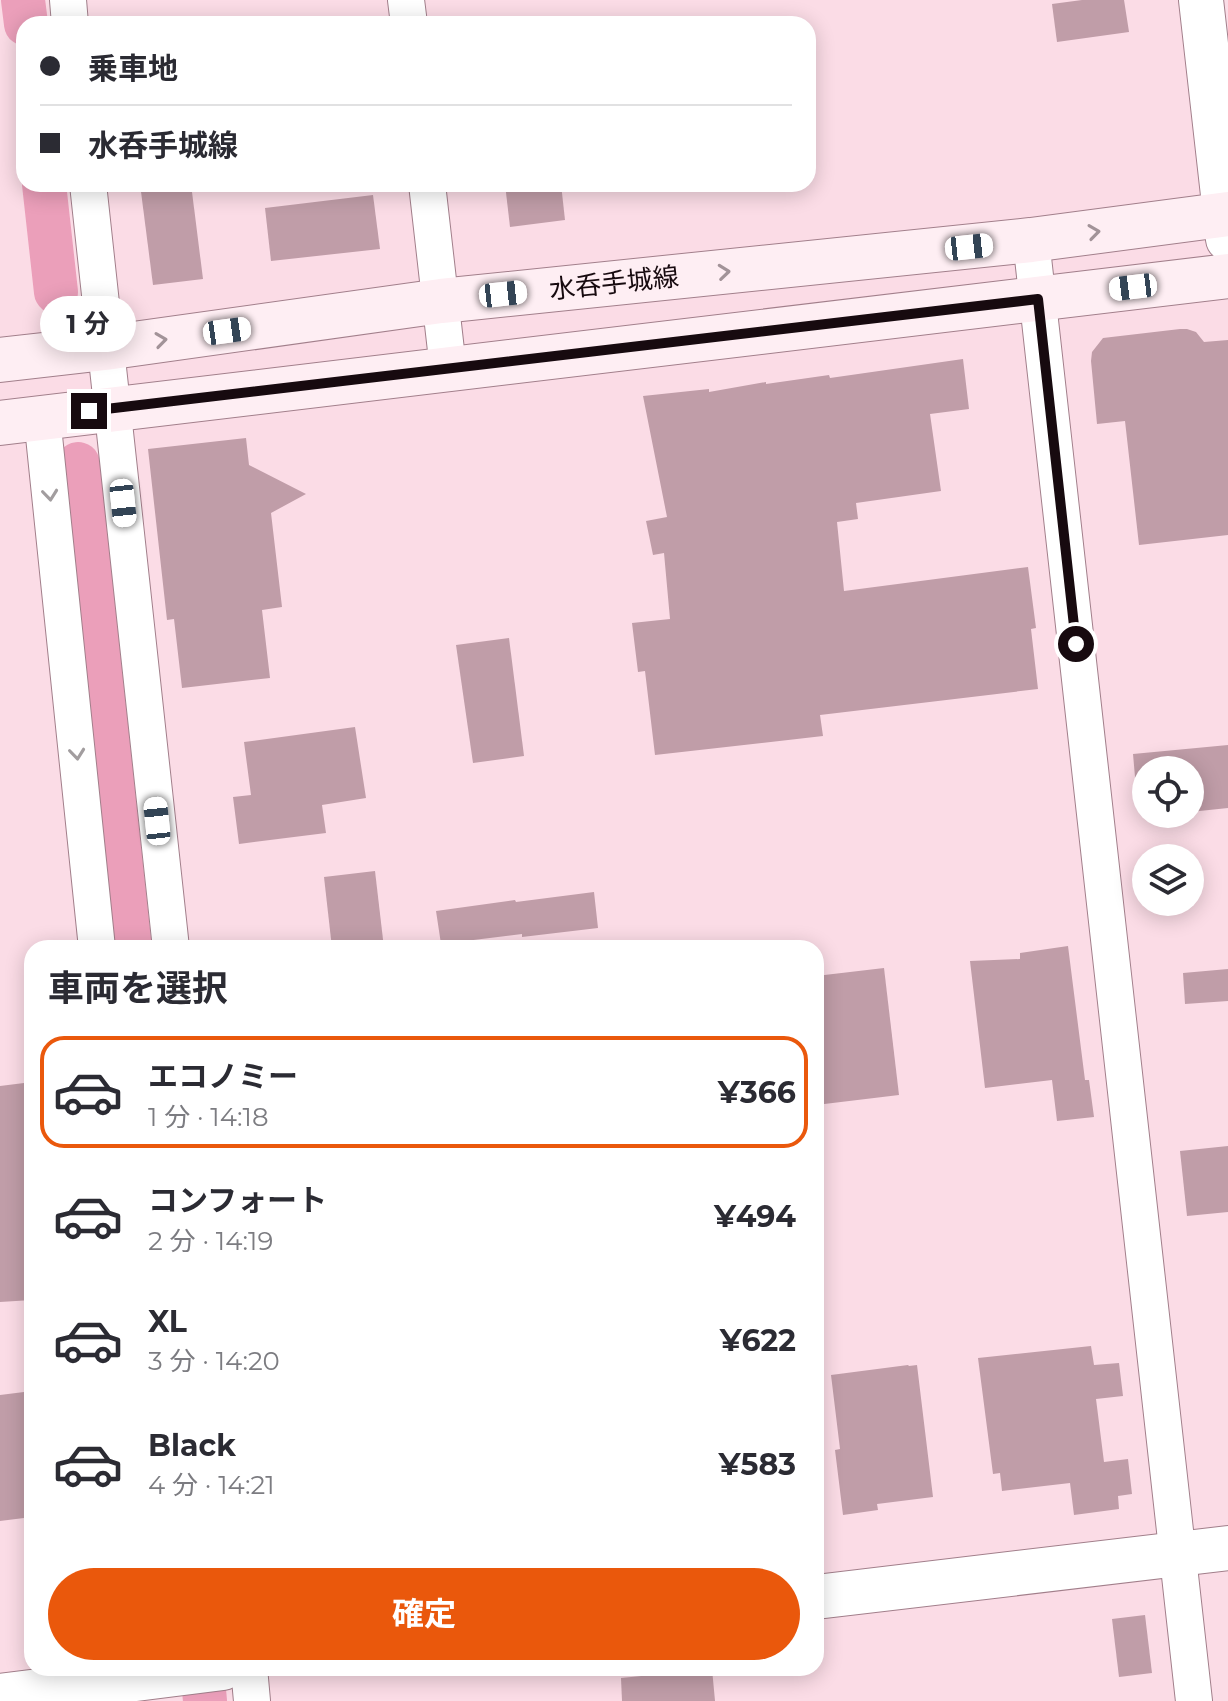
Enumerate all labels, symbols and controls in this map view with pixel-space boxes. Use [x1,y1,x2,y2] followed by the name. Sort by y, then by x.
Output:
[88,50,178,87] text: 乗車地
[88,127,238,164] text: 水呑手城線
[1087,224,1101,241] one-way arrow
[944,233,994,261] car
[548,260,680,306] street label: 水呑手城線
[718,263,731,280] one-way arrow
[1108,272,1158,302] car
[478,280,528,308] car
[41,295,137,351] callout: 1 分
[66,308,110,340] text: 1 分
[202,316,252,346] car
[154,332,168,349] one-way arrow
[71,393,107,429] route end
[109,478,137,528] car
[41,489,58,502] one-way arrow
[1058,626,1094,662] route start
[68,748,85,761] one-way arrow
[1132,756,1204,916] map controls
[1132,756,1204,828] button: locate
[143,796,171,846] car
[1132,844,1204,916] button: layers
[48,966,228,1010] text: 車両を選択
[52,1056,124,1128] icon: car
[148,1058,298,1095] text: エコノミー
[718,1074,796,1111] text: ¥366
[148,1101,269,1133] text: 1 分 · 14:18
[52,1180,124,1252] icon: car
[148,1182,327,1219] text: コンフォート
[714,1198,796,1235] text: ¥494
[148,1225,273,1257] text: 2 分 · 14:19
[148,1303,187,1340] text: XL
[52,1304,124,1376] icon: car
[720,1322,796,1359] text: ¥622
[148,1345,280,1377] text: 3 分 · 14:20
[148,1427,236,1464] text: Black
[52,1428,124,1500] icon: car
[719,1446,796,1483] text: ¥583
[148,1469,275,1501] text: 4 分 · 14:21
[48,1568,800,1660] button: 確定

